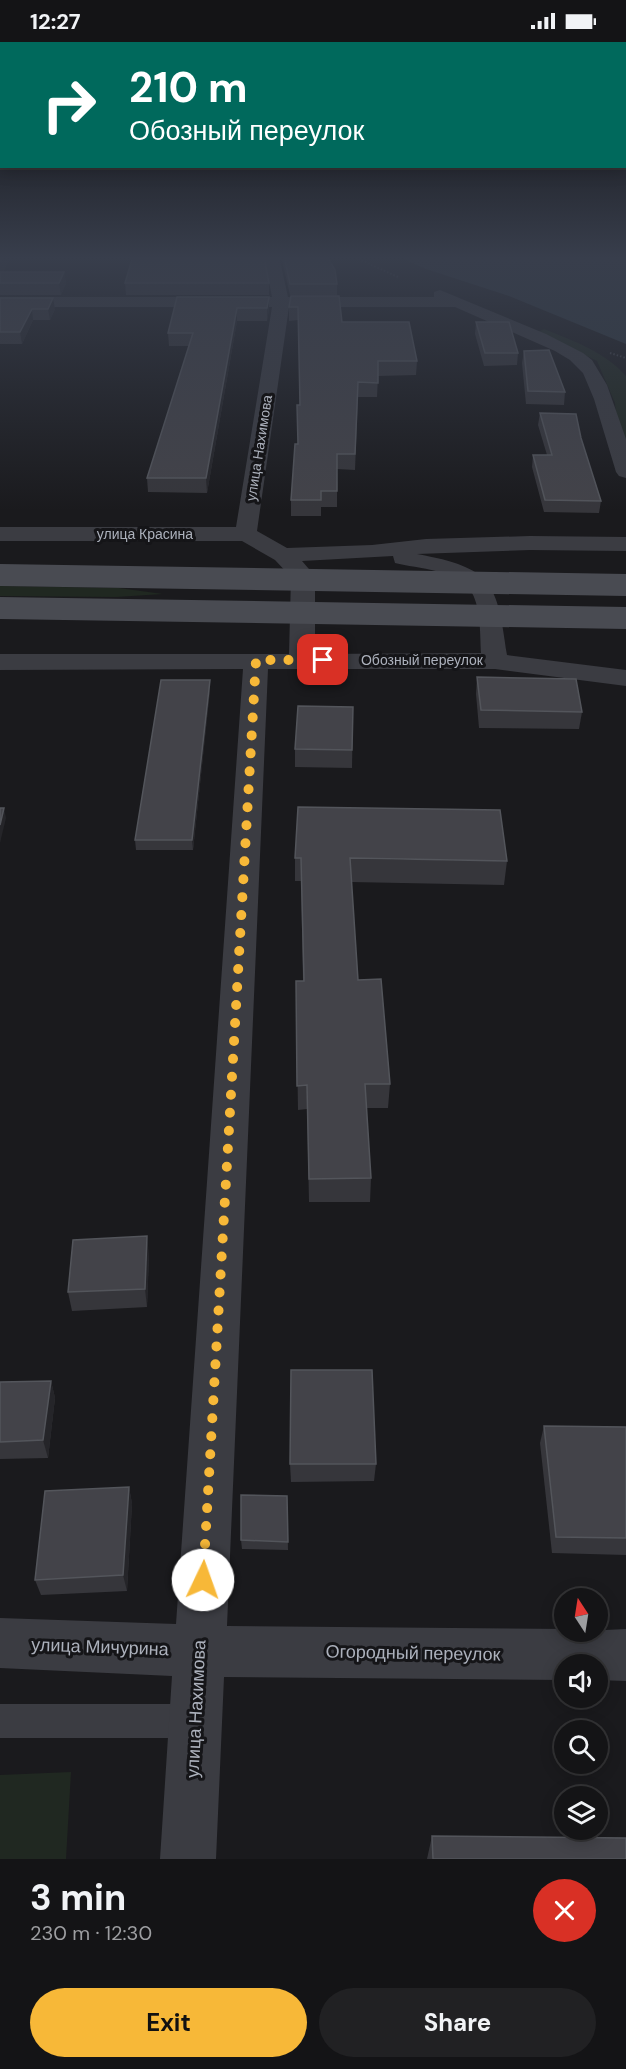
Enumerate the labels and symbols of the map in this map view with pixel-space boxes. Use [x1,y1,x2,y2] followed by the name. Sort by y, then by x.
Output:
[242,393,276,502] street label: улица Нахимова
[97,525,193,543] street label: улица Красина
[297,634,348,685] pin
[361,651,484,669] street label: Обозный переулок
[171,1548,235,1612] position arrow
[554,1588,608,1642] north arrow
[31,1633,170,1661] street label: улица Мичурина
[180,1638,212,1779] street label: улица Нахимова
[325,1639,501,1667] street label: Огородный переулок

